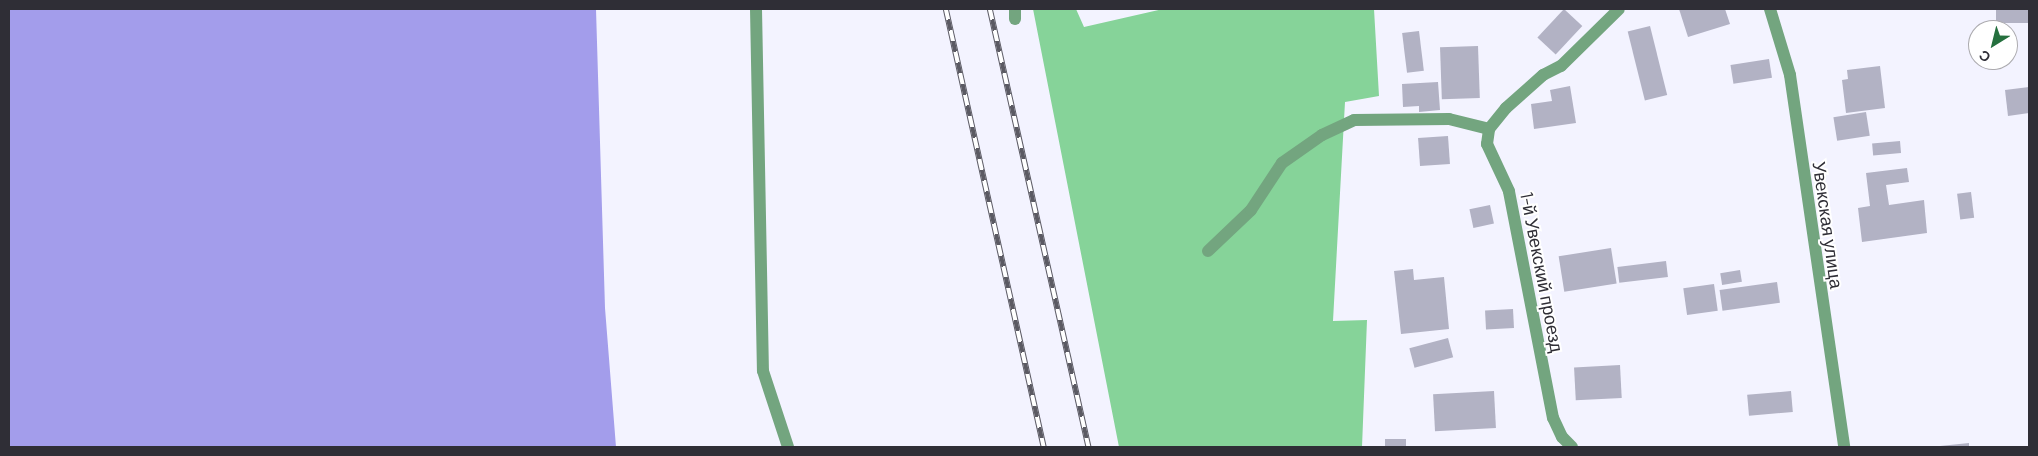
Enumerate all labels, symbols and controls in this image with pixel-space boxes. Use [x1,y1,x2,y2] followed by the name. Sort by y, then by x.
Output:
[1968,20,2018,70] north arrow
[1975,47,1994,67] text: С
[1808,160,1848,290] street label: Увекская улица
[1516,190,1568,354] street label: 1-й Увекский проезд

